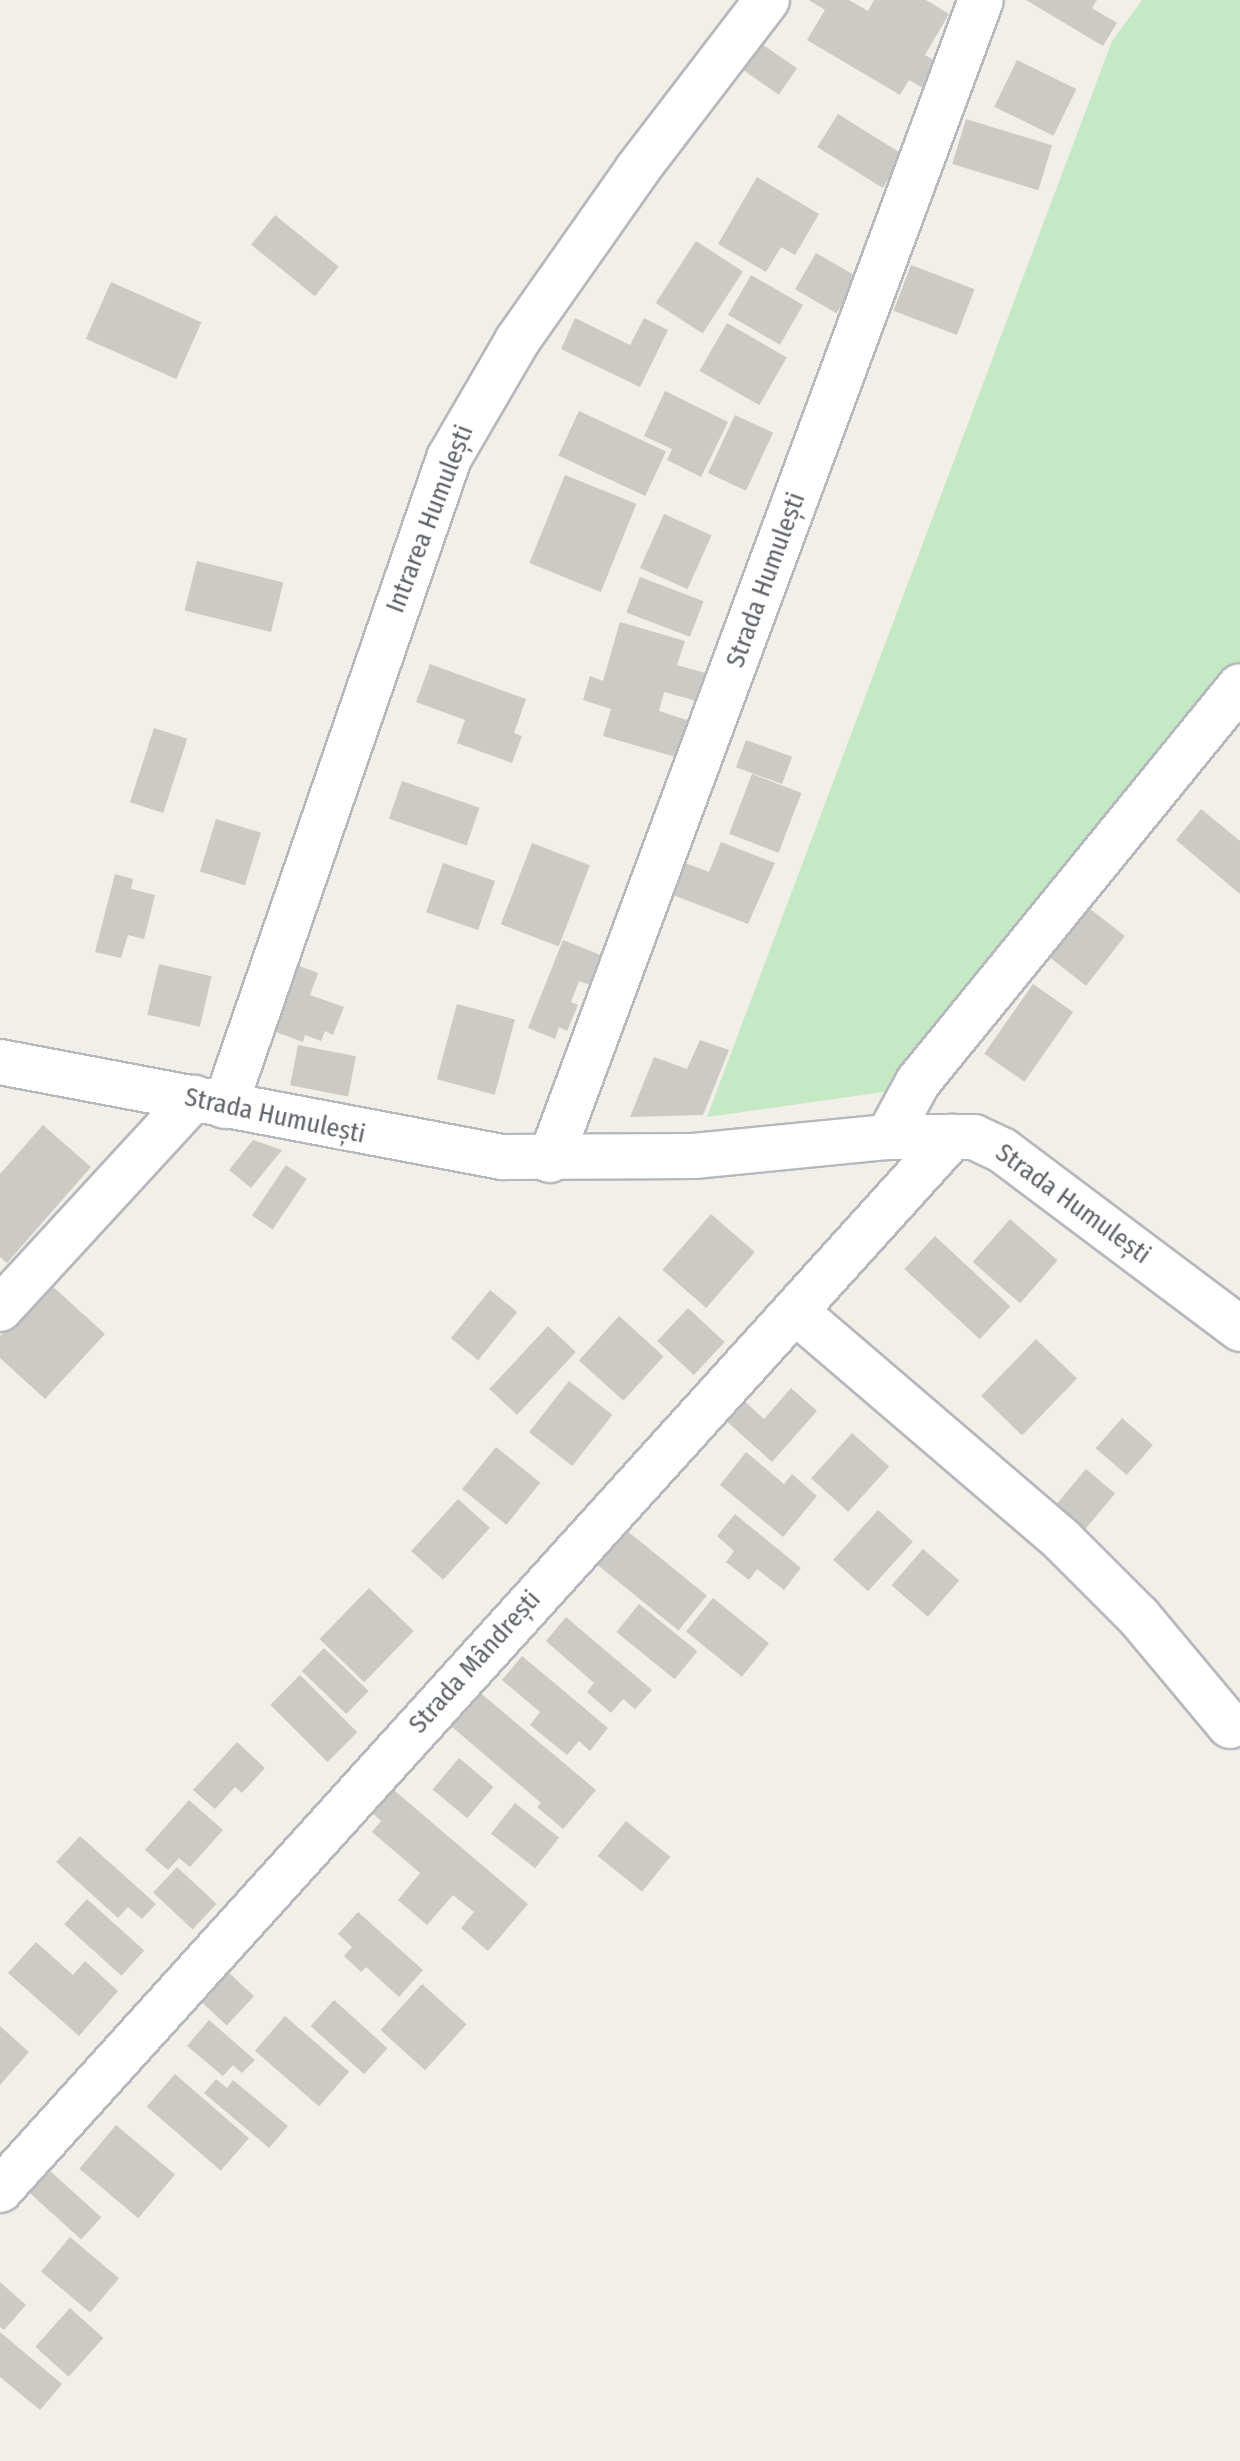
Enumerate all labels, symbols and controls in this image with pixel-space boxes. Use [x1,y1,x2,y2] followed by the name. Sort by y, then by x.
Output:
[380,421,480,617] street label: Intrarea Humulești
[720,488,812,672] street label: Strada Humulești
[182,1082,368,1150] street label: Strada Humulești
[989,1137,1157,1271] street label: Strada Humulești
[403,1584,547,1740] street label: Strada Mândrești

